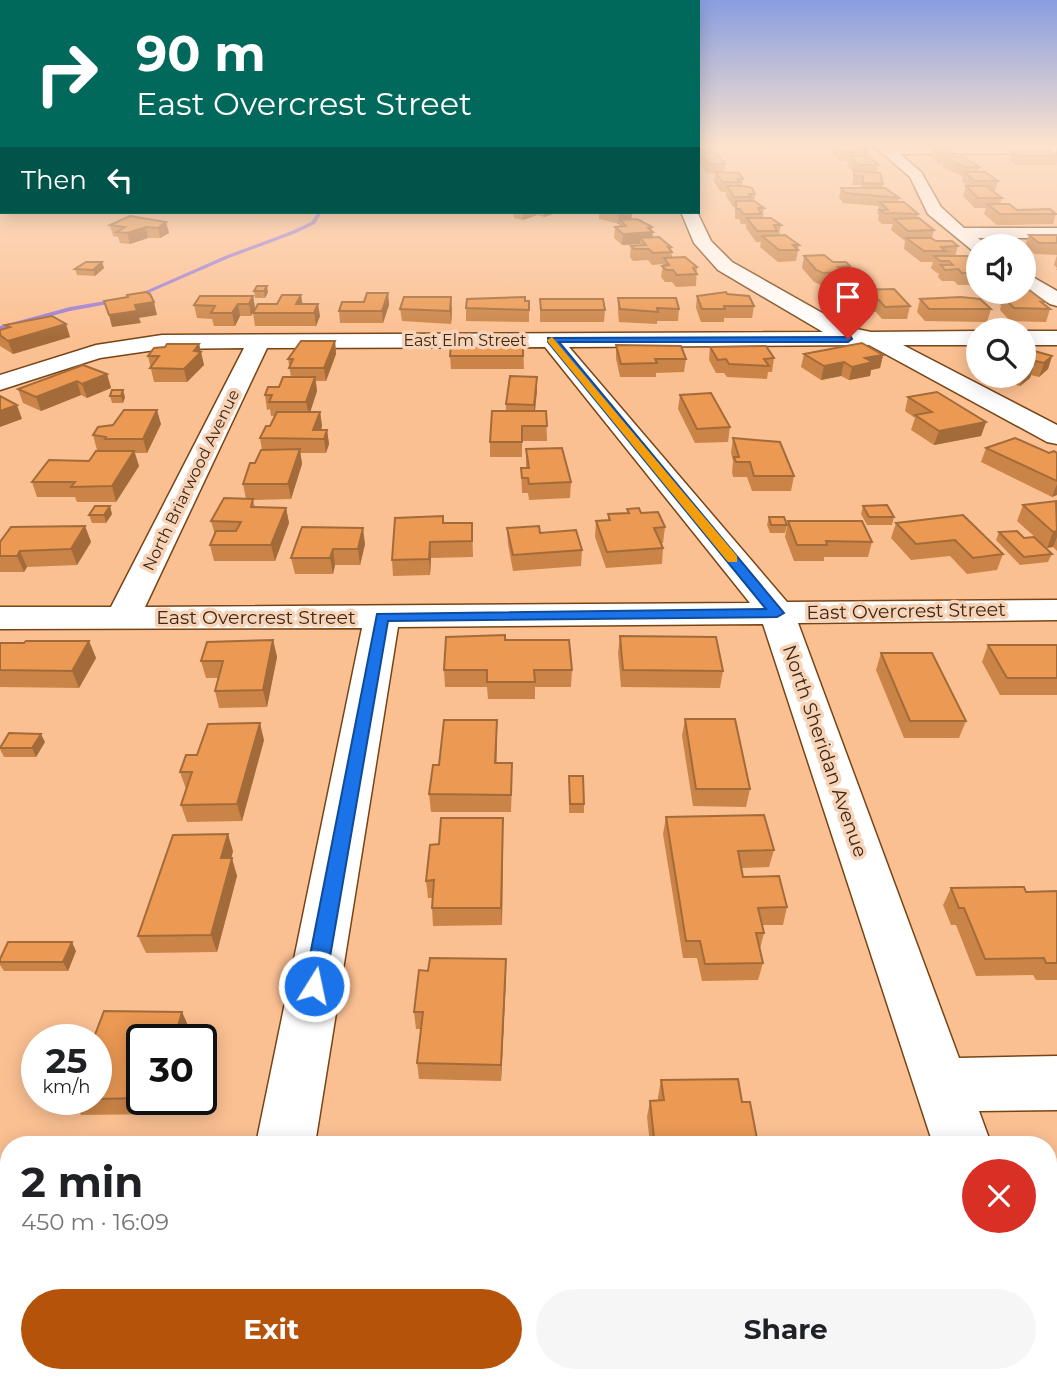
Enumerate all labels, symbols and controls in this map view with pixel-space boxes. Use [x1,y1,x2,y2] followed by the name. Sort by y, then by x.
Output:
[136,24,266,83] text: 90 m
[21,28,112,119] icon: right
[136,84,472,123] text: East Overcrest Street
[101,161,139,199] icon: left
[21,164,87,196] text: Then
[966,234,1036,388] map controls
[966,234,1036,304] button: sound
[818,267,878,339] pin
[829,278,867,316] icon: arrive
[966,318,1036,388] button: search
[403,331,527,350] street label: East Elm Street
[139,386,243,574] street label: North Briarwood Avenue
[806,598,1006,624] street label: East Overcrest Street
[156,606,356,629] street label: East Overcrest Street
[778,642,872,860] street label: North Sheridan Avenue
[277,949,351,1023] position arrow
[126,1024,217,1115] speed limit sign: 30
[46,1039,87,1082] text: 25
[42,1076,91,1098] text: km/h
[21,1156,143,1208] text: 2 min
[962,1159,1036,1233] button: close
[21,1208,169,1236] text: 450 m · 16:09
[21,1289,522,1369] button: Exit
[536,1289,1036,1369] button: Share

